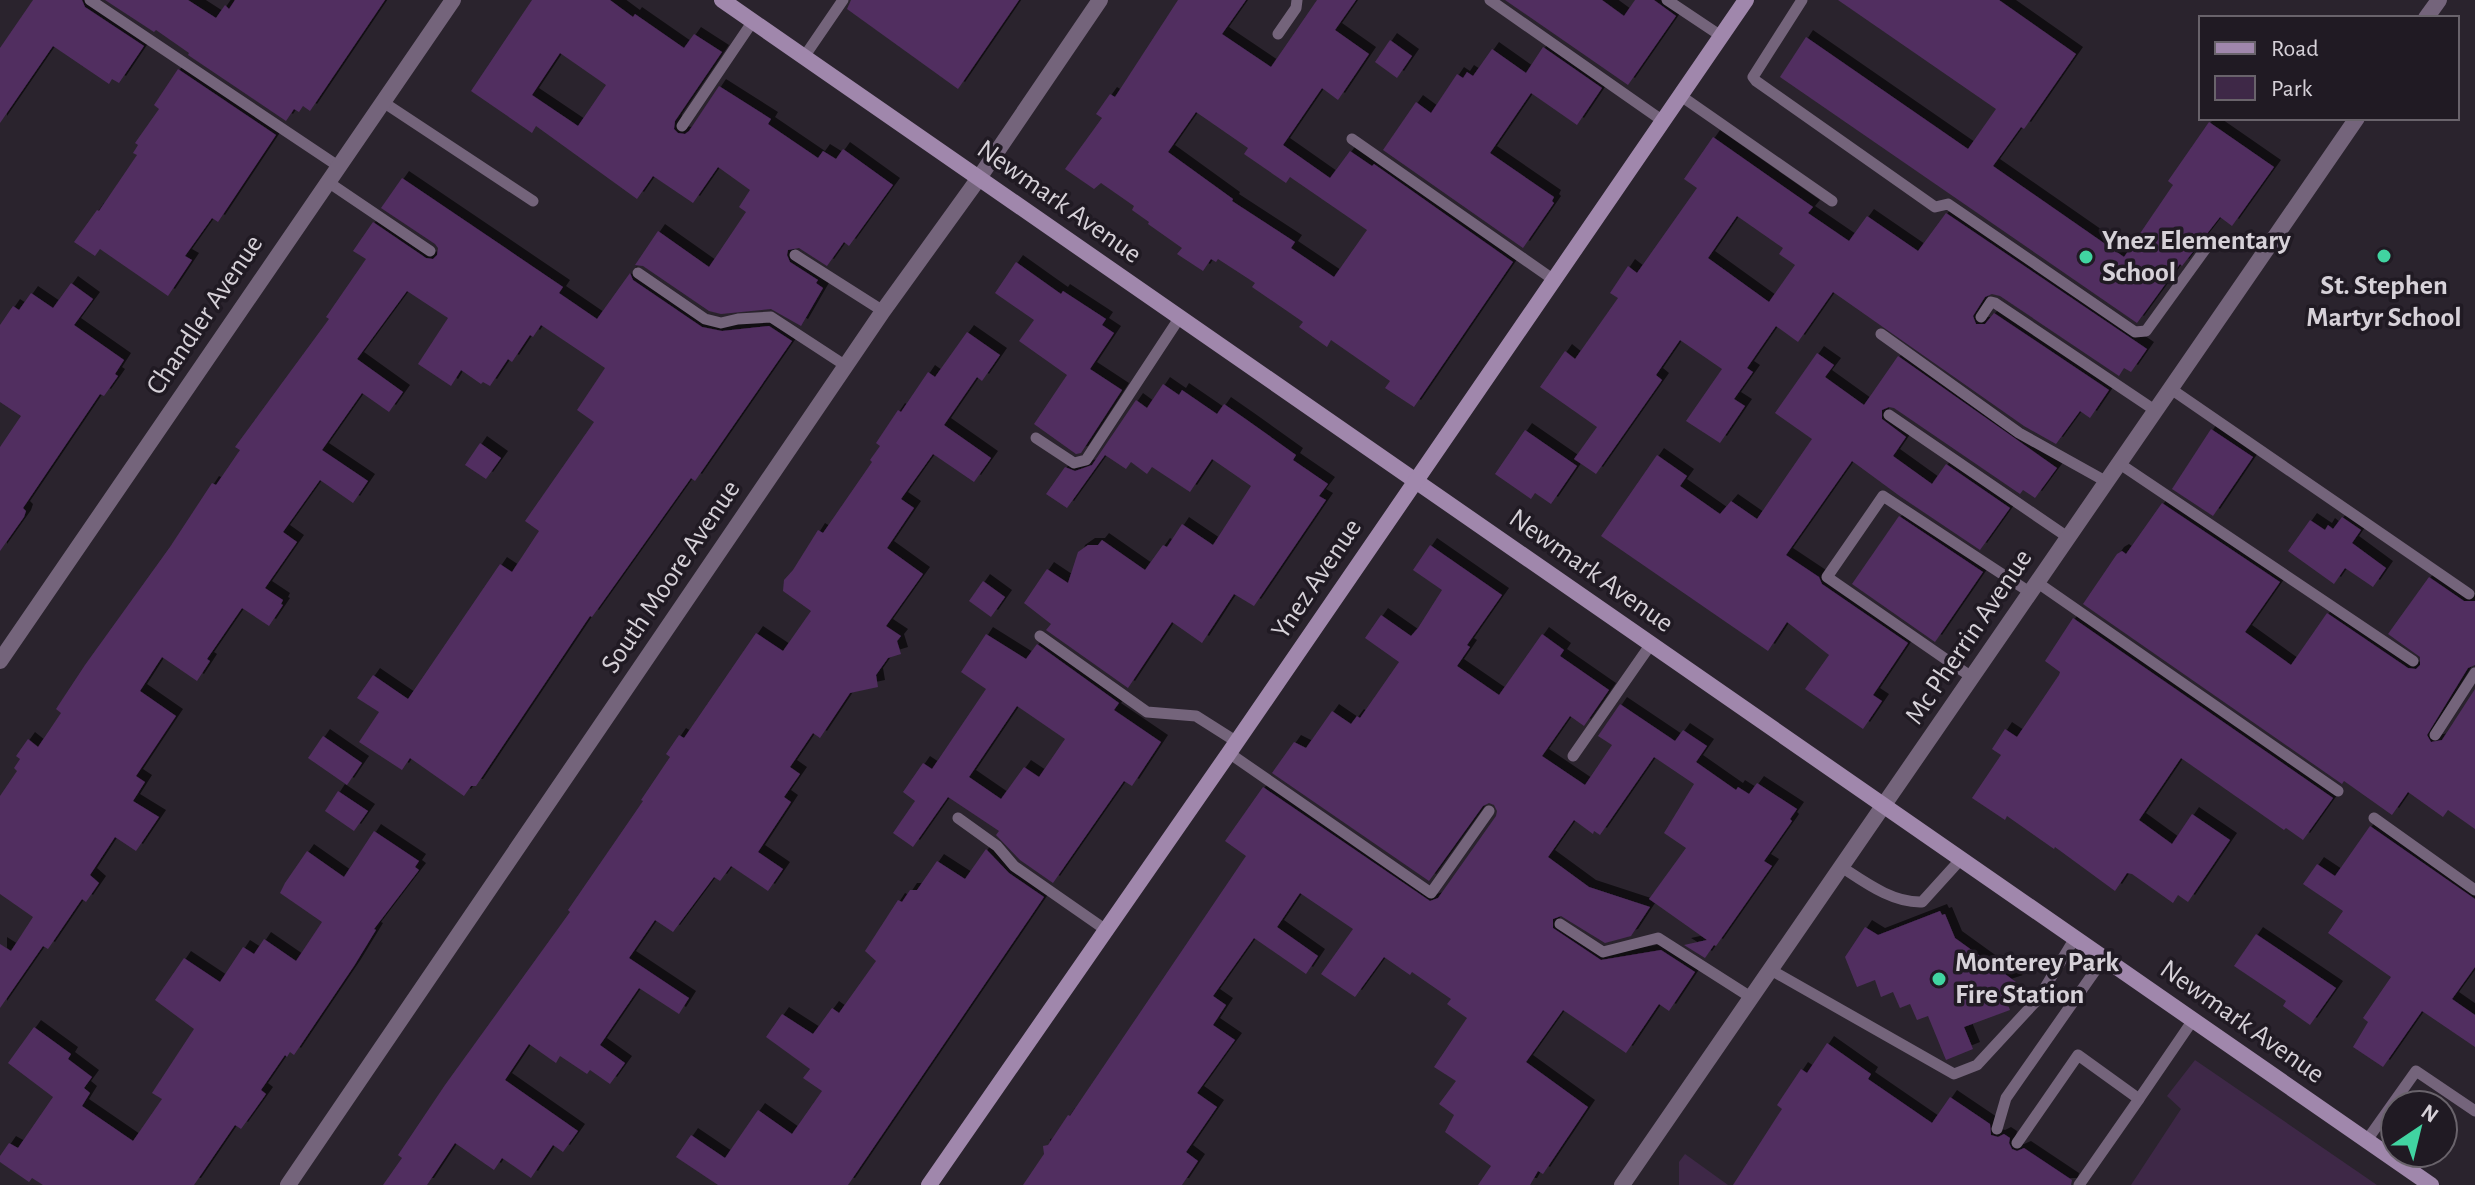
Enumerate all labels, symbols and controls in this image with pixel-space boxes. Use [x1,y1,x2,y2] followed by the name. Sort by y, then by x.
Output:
[2199,16,2459,120] legend
[2271,37,2319,61] text: Road
[2271,77,2312,101] text: Park
[972,135,1146,269] street label: Newmark Avenue
[2102,227,2291,287] place label: Ynez Elementary School
[141,230,269,400] street label: Chandler Avenue
[2375,247,2393,265] marker: St. Stephen Martyr School
[2077,248,2095,266] marker: Ynez Elementary School
[2306,272,2462,332] place label: St. Stephen Martyr School
[596,476,746,678] street label: South Moore Avenue
[1504,504,1678,638] street label: Newmark Avenue
[1267,514,1367,644] street label: Ynez Avenue
[1900,544,2038,730] street label: Mc Pherrin Avenue
[1955,949,2119,1009] place label: Monterey Park Fire Station
[2155,955,2329,1089] street label: Newmark Avenue
[1930,970,1948,988] marker: Monterey Park Fire Station
[2379,1089,2459,1169] north arrow
[2417,1100,2442,1127] text: N

